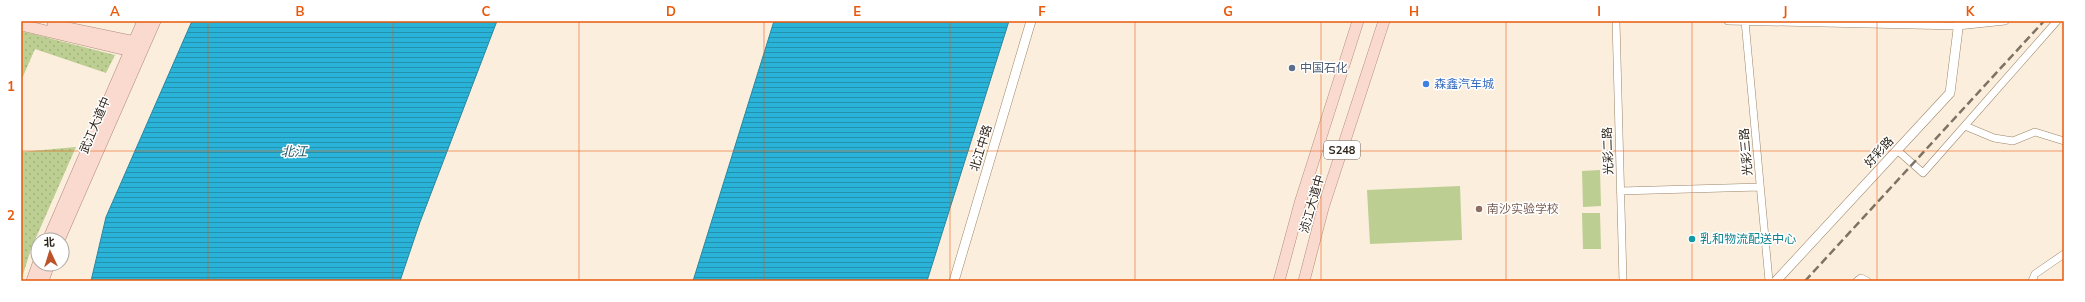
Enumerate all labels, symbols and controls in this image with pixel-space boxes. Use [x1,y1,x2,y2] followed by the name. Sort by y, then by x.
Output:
[110,3,120,19] text: A
[296,3,305,19] text: B
[482,3,491,19] text: C
[666,3,676,19] text: D
[853,3,861,19] text: E
[1038,3,1046,19] text: F
[1223,3,1233,19] text: G
[1409,3,1419,19] text: H
[1597,3,1601,19] text: I
[1783,3,1787,19] text: J
[1966,3,1976,19] text: K
[1300,60,1348,75] place label: 中国石化
[1287,63,1297,73] marker: 中国石化
[1434,76,1494,91] place label: 森鑫汽车城
[7,78,15,94] text: 1
[1421,79,1431,89] marker: 森鑫汽车城
[76,94,113,155] street label: 武江大道中
[966,123,995,173] street label: 北江中路
[1599,127,1616,175] street label: 光彩二路
[1736,127,1755,177] street label: 光彩三路
[1861,133,1896,170] street label: 好彩路
[1324,141,1360,159] road number: S248
[281,143,309,159] water label: 北江
[1296,173,1327,235] street label: 浈江大道中
[1487,201,1559,216] place label: 南沙实验学校
[1474,204,1484,214] marker: 南沙实验学校
[7,207,15,223] text: 2
[1700,231,1796,246] place label: 乳和物流配送中心
[30,232,70,272] north arrow
[1687,234,1697,244] marker: 乳和物流配送中心
[43,235,55,249] text: 北

